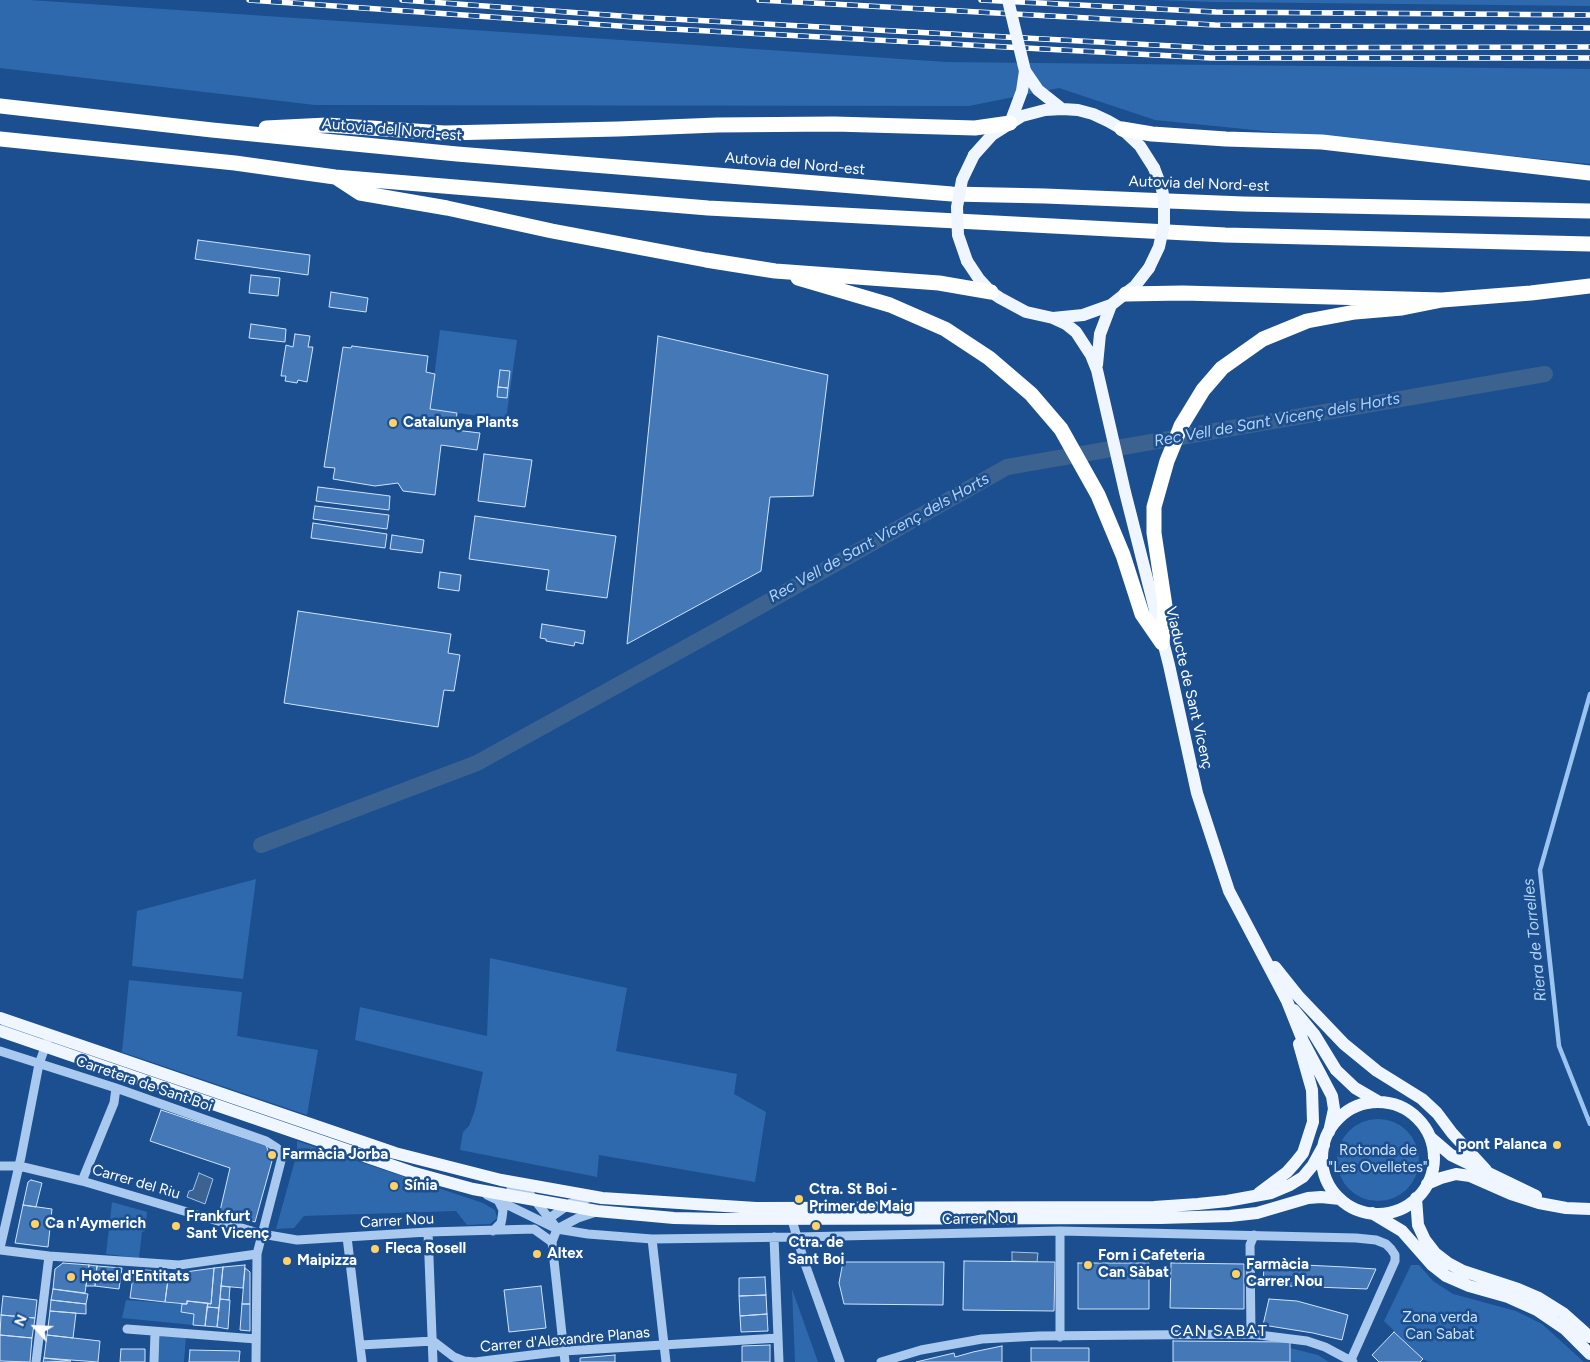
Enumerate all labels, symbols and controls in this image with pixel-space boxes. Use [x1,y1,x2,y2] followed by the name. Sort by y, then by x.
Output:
[321,115,463,145] street label: Autovia del Nord-est
[724,149,866,179] street label: Autovia del Nord-est
[1128,173,1270,195] street label: Autovia del Nord-est
[1152,389,1402,451] water label: Rec Vell de Sant Vicenç dels Horts
[403,414,519,432] place label: Catalunya Plants
[387,417,399,429] marker: Catalunya Plants
[765,469,993,607] water label: Rec Vell de Sant Vicenç dels Horts
[1162,605,1216,771] street label: Viaducte de Sant Vicenç
[1519,878,1551,1002] water label: Riera de Torrelles
[73,1052,215,1116] street label: Carretera de Sant Boi
[1458,1136,1547,1154] place label: pont Palanca
[1551,1139,1563,1151] marker: pont Palanca
[1328,1142,1428,1177] park label: Rotonda de "Les Ovelletes"
[282,1146,388,1164] place label: Farmàcia Jorba
[266,1149,278,1161] marker: Farmàcia Jorba
[90,1161,182,1203] street label: Carrer del Riu
[404,1177,437,1195] place label: Sínia
[388,1180,400,1192] marker: Sínia
[809,1181,913,1216] place label: Ctra. St Boi - Primer de Maig
[793,1193,805,1205] marker: Ctra. St Boi - Primer de Maig
[186,1208,269,1243] place label: Frankfurt Sant Vicenç
[942,1209,1016,1229] street label: Carrer Nou
[359,1210,435,1232] street label: Carrer Nou
[45,1215,146,1233] place label: Ca n'Aymerich
[29,1218,41,1230] marker: Ca n'Aymerich
[170,1220,182,1232] marker: Frankfurt Sant Vicenç
[810,1220,822,1232] marker: Ctra. de Sant Boi
[787,1234,845,1269] place label: Ctra. de Sant Boi
[385,1240,466,1258] place label: Fleca Rosell
[369,1243,381,1255] marker: Fleca Rosell
[547,1245,583,1263] place label: Altex
[1098,1247,1205,1282] place label: Forn i Cafeteria Can Sàbat
[531,1248,543,1260] marker: Altex
[297,1252,357,1270] place label: Maipizza
[281,1255,293,1267] marker: Maipizza
[1246,1256,1323,1291] place label: Farmàcia Carrer Nou
[1082,1259,1094,1271] marker: Forn i Cafeteria Can Sàbat
[81,1268,189,1286] place label: Hotel d'Entitats
[1230,1268,1242,1280] marker: Farmàcia Carrer Nou
[65,1271,77,1283] marker: Hotel d'Entitats
[10,1302,60,1352] north arrow
[1402,1309,1478,1344] park label: Zona verda Can Sabat
[11,1312,31,1329] text: N
[1169,1321,1269,1341] district label: CAN SABAT
[479,1324,651,1356] street label: Carrer d'Alexandre Planas

